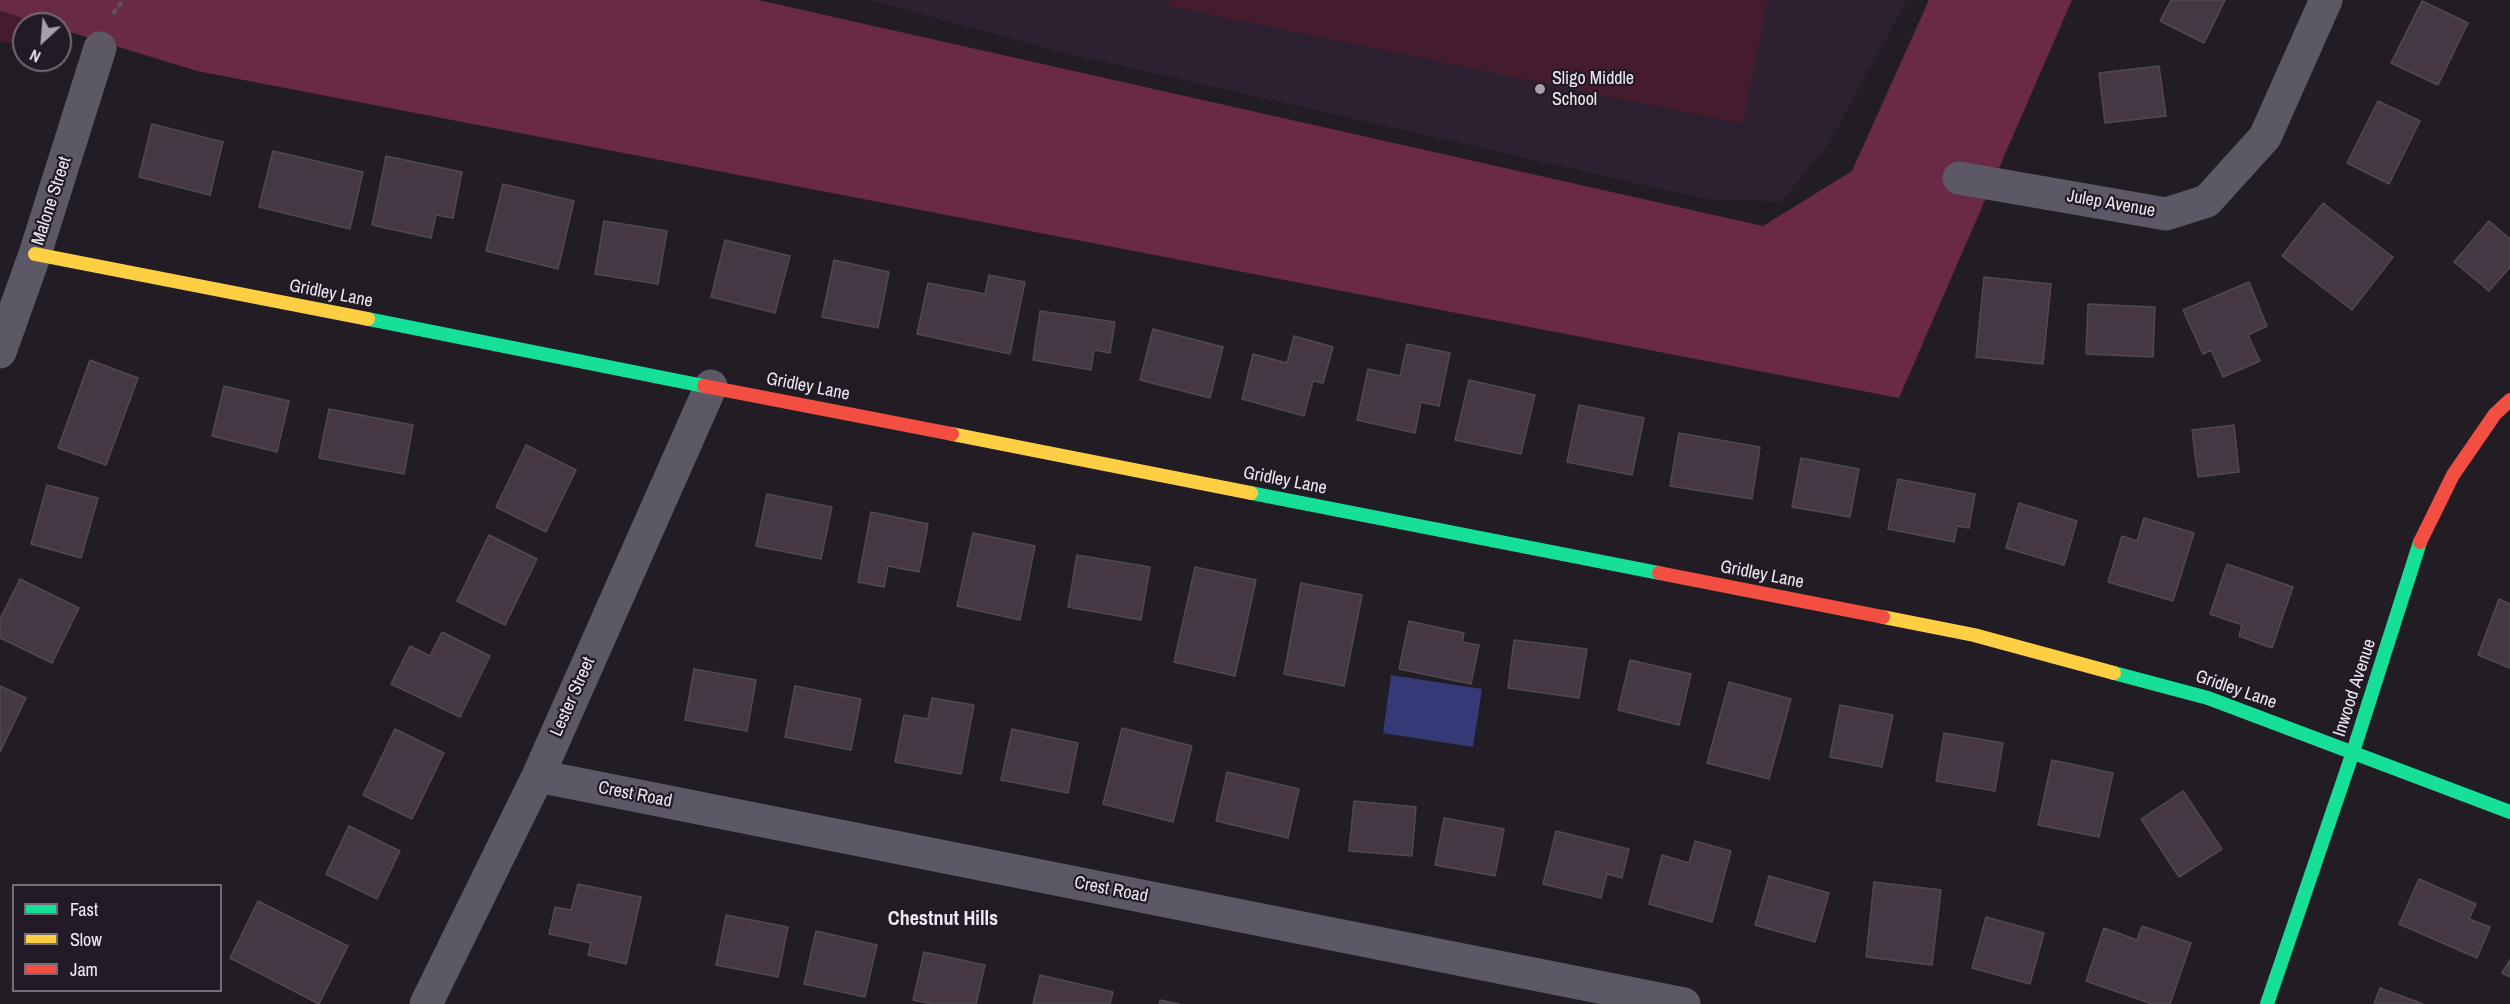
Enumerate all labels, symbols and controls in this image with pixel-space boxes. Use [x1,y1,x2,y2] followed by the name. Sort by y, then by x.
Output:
[12,12,72,72] north arrow
[26,44,44,68] text: N
[1552,68,1634,110] place label: Sligo Middle School
[1533,82,1547,96] marker: Sligo Middle School
[28,154,76,248] street label: Malone Street
[2065,186,2157,222] street label: Julep Avenue
[287,275,375,313] street label: Gridley Lane
[764,368,852,406] street label: Gridley Lane
[1241,462,1329,500] street label: Gridley Lane
[1718,556,1806,594] street label: Gridley Lane
[2329,636,2381,740] street label: Inwood Avenue
[546,654,600,740] street label: Lester Street
[2193,666,2279,714] street label: Gridley Lane
[596,777,674,813] street label: Crest Road
[1072,872,1150,908] street label: Crest Road
[12,884,222,992] legend
[70,897,98,922] text: Fast
[888,908,998,932] district label: Chestnut Hills
[70,927,102,952] text: Slow
[70,957,98,982] text: Jam

